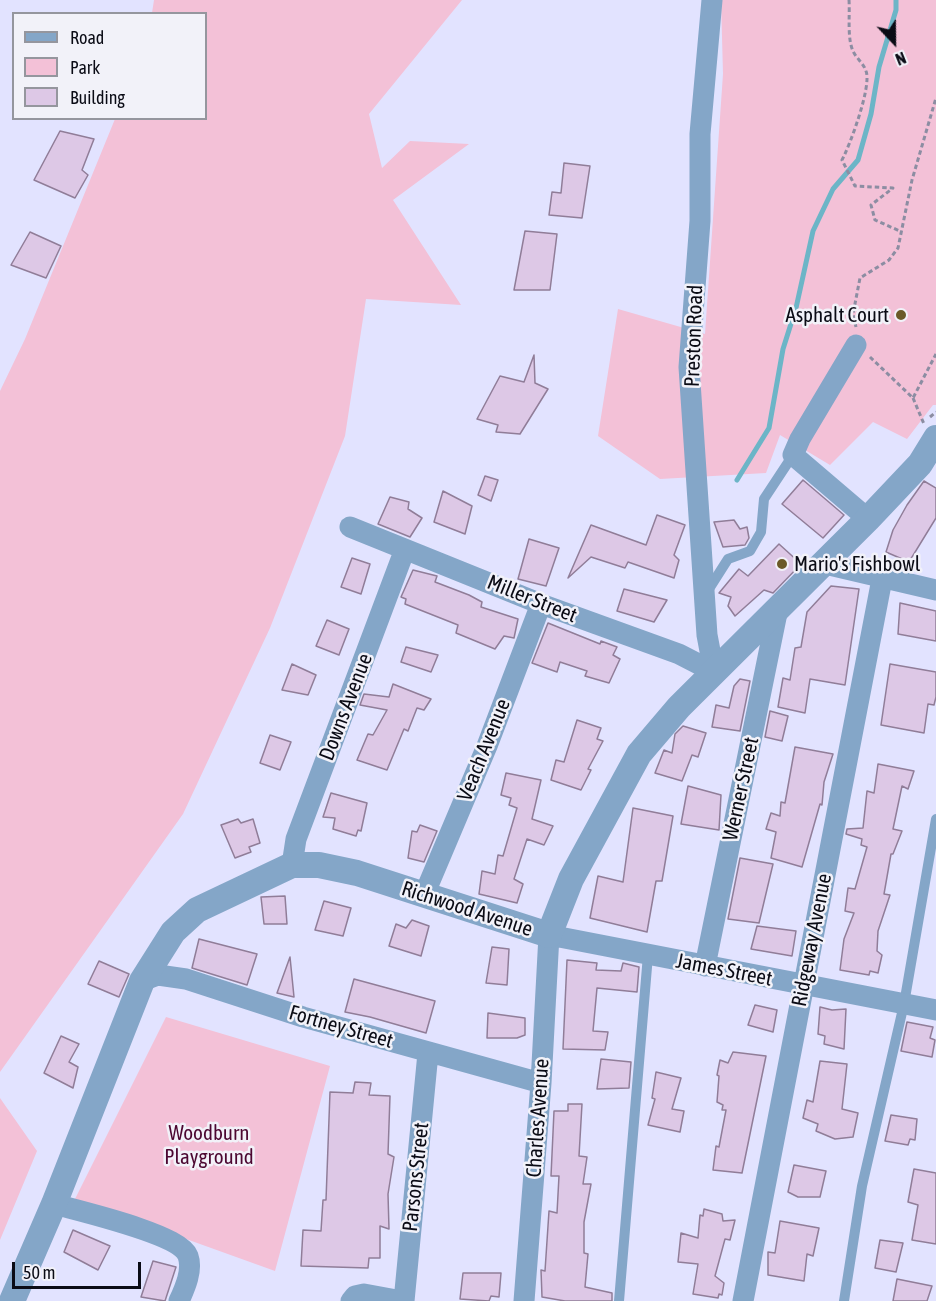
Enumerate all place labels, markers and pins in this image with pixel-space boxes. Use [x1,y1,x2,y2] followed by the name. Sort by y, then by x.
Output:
[785,302,889,328] place label: Asphalt Court
[894,308,908,322] marker: Asphalt Court
[794,551,920,577] place label: Mario's Fishbowl
[775,557,789,571] marker: Mario's Fishbowl

